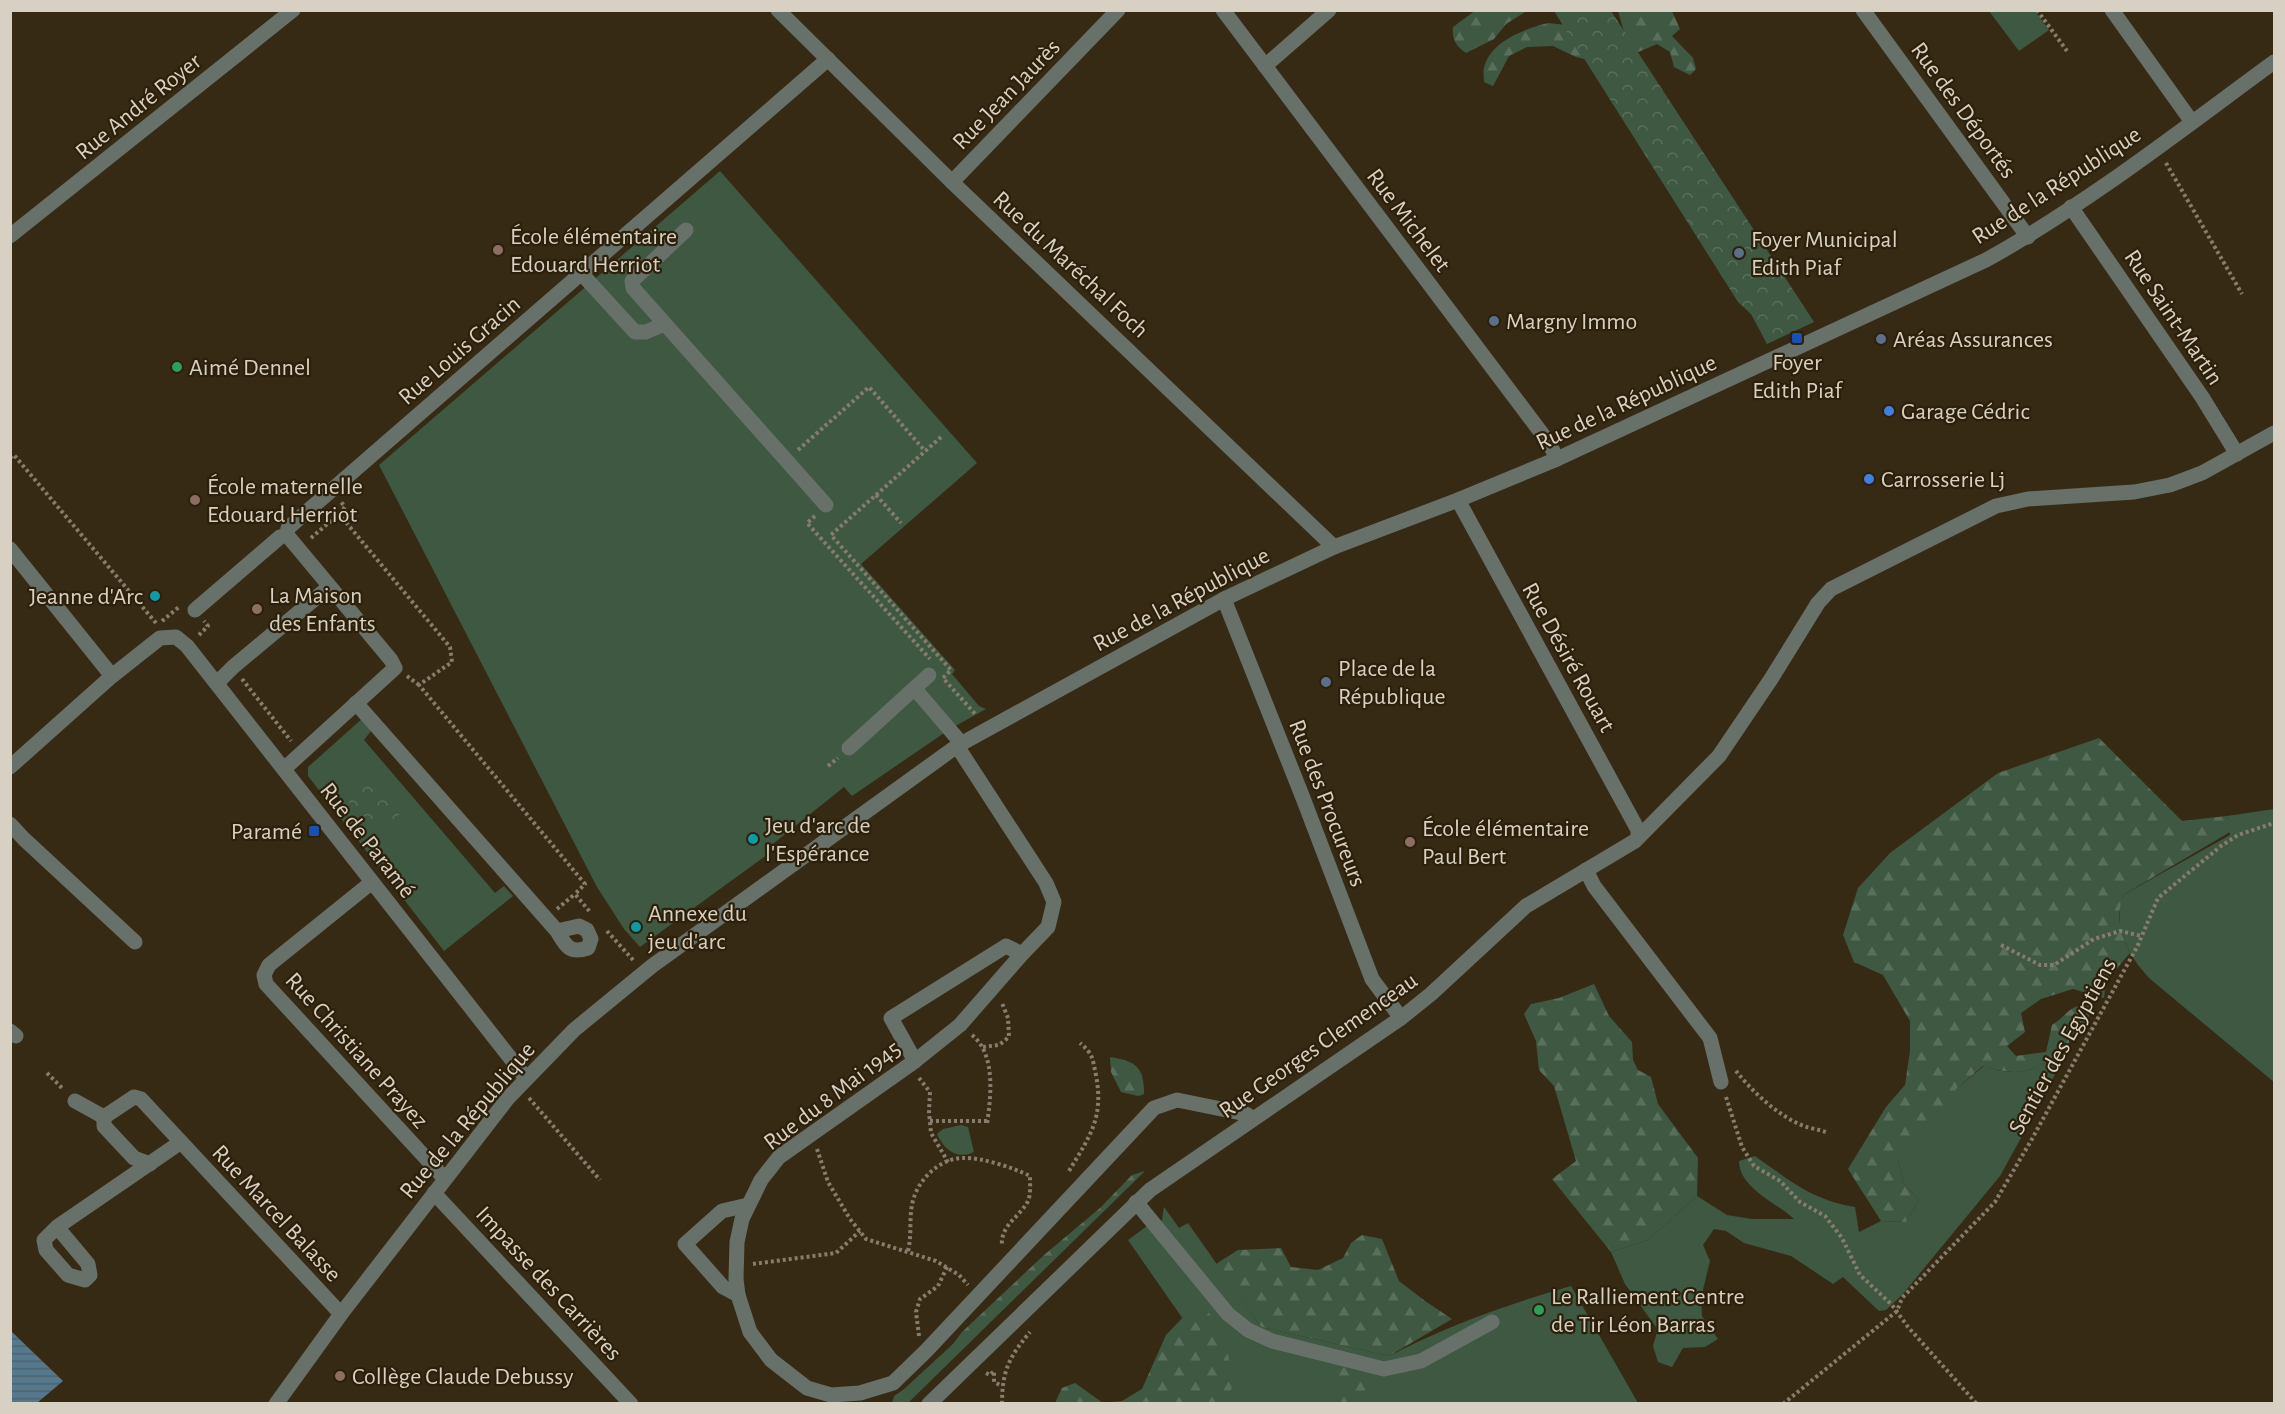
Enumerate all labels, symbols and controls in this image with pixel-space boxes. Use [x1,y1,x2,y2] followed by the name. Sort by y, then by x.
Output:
[948,35,1065,154] street label: Rue Jean Jaurès
[1906,38,2020,183] street label: Rue des Déportés
[71,49,206,165] street label: Rue André Royer
[1968,122,2145,249] street label: Rue de la République
[1362,165,1455,277] street label: Rue Michelet
[988,187,1153,343] street label: Rue du Maréchal Foch
[510,223,677,277] place label: École élémentaire Edouard Herriot
[1751,228,1898,280] place label: Foyer Municipal Edith Piaf
[491,243,505,257] marker: École élémentaire Edouard Herriot
[1732,246,1746,260] marker: Foyer Municipal Edith Piaf
[2119,246,2227,389] street label: Rue Saint-Martin
[394,292,525,410] street label: Rue Louis Gracin
[1506,310,1637,334] place label: Margny Immo
[1487,314,1501,328] marker: Margny Immo
[1893,328,2053,352] place label: Aréas Assurances
[1790,331,1804,345] marker: Foyer Edith Piaf
[1874,332,1888,346] marker: Aréas Assurances
[1532,351,1720,455] street label: Rue de la République
[1752,351,1844,403] place label: Foyer Edith Piaf
[189,356,311,380] place label: Aimé Dennel
[170,360,184,374] marker: Aimé Dennel
[1901,400,2030,424] place label: Garage Cédric
[1882,404,1896,418] marker: Garage Cédric
[1881,468,2005,492] place label: Carrosserie Lj
[1862,472,1876,486] marker: Carrosserie Lj
[207,473,363,527] place label: École maternelle Edouard Herriot
[188,493,202,507] marker: École maternelle Edouard Herriot
[1089,543,1274,657] street label: Rue de la République
[1517,579,1619,737] street label: Rue Désiré Rouart
[269,584,376,636] place label: La Maison des Enfants
[29,585,143,609] place label: Jeanne d'Arc
[148,589,162,603] marker: Jeanne d'Arc
[250,602,264,616] marker: La Maison des Enfants
[1338,657,1446,709] place label: Place de la République
[1319,675,1333,689] marker: Place de la République
[1284,717,1370,890] street label: Rue des Procureurs
[315,779,419,903] street label: Rue de Paramé
[765,814,871,866] place label: Jeu d'arc de l'Espérance
[1422,815,1589,869] place label: École élémentaire Paul Bert
[231,820,302,844] place label: Paramé
[307,824,321,838] marker: Paramé
[746,832,760,846] marker: Jeu d'arc de l'Espérance
[1403,835,1417,849] marker: École élémentaire Paul Bert
[648,902,747,954] place label: Annexe du jeu d'arc
[629,920,643,934] marker: Annexe du jeu d'arc
[2005,954,2121,1139] street label: Sentier des Egyptiens
[280,968,432,1133] street label: Rue Christiane Prayez
[1215,968,1422,1123] street label: Rue Georges Clemenceau
[760,1037,906,1155] street label: Rue du 8 Mai 1945
[396,1038,540,1203] street label: Rue de la République
[207,1141,346,1287] street label: Rue Marcel Balasse
[471,1202,626,1365] street label: Impasse des Carrières
[1551,1285,1745,1337] place label: Le Ralliement Centre de Tir Léon Barras
[1532,1303,1546,1317] marker: Le Ralliement Centre de Tir Léon Barras
[352,1365,574,1389] place label: Collège Claude Debussy
[333,1369,347,1383] marker: Collège Claude Debussy

